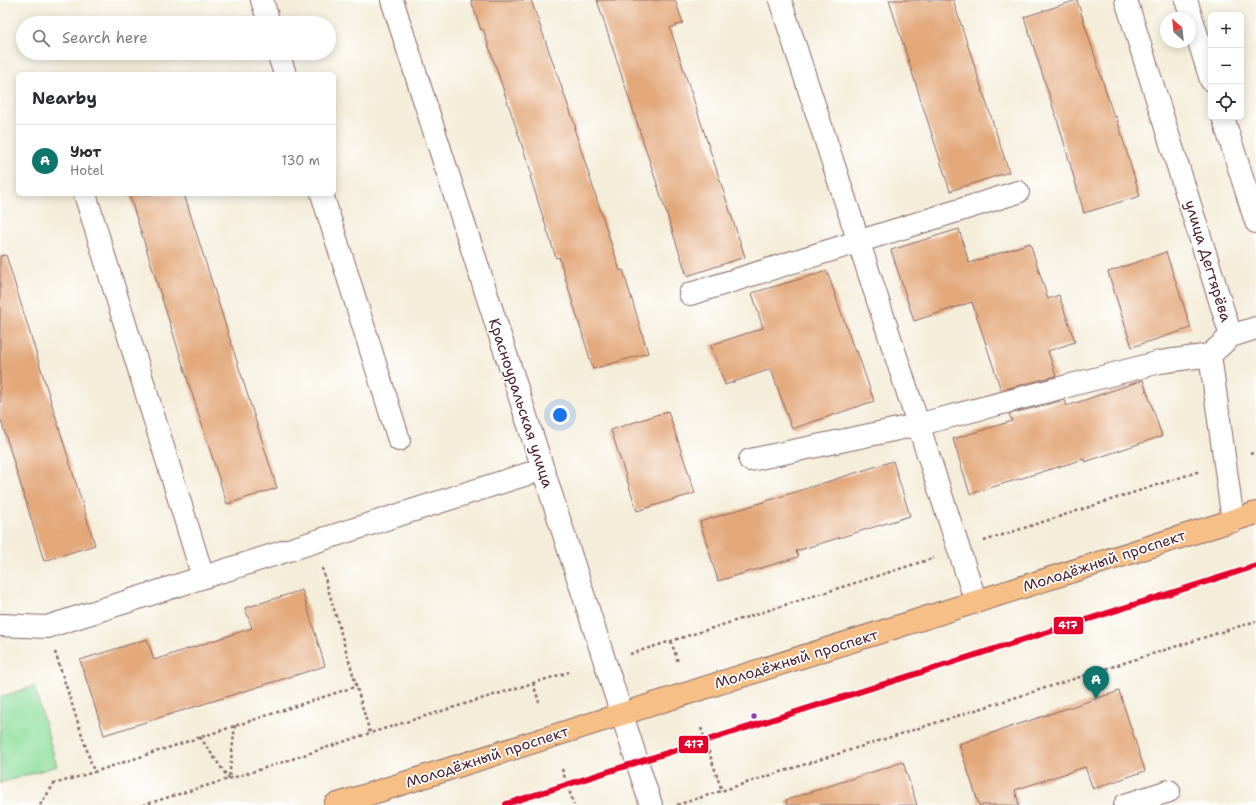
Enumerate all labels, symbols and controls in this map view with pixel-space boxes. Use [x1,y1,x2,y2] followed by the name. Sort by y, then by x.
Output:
[1160,12,1196,48] north arrow
[1208,12,1244,120] map controls
[1208,12,1244,48] button: +
[16,16,336,60] search box
[30,27,52,49] icon: search
[62,28,148,48] text: Search here
[1208,48,1244,84] button: −
[1208,84,1244,120] button: locate
[32,87,97,109] text: Nearby
[70,142,101,162] text: Уют
[40,152,50,169] text: A
[282,152,320,169] text: 130 m
[70,162,104,179] text: Hotel
[1180,198,1236,325] street label: улица Дегтярёва
[484,316,558,491] street label: Красноуральская улица
[550,405,570,425] your location
[1020,525,1188,597] street label: Молодёжный проспект
[1053,616,1084,635] line badge: 417
[1058,618,1078,633] text: 417
[712,624,881,693] street label: Молодёжный проспект
[1083,666,1109,699] pin: A
[749,711,759,721] unlabelled marker
[403,721,571,793] street label: Молодёжный проспект
[678,735,709,754] line badge: 417
[684,737,704,752] text: 417

